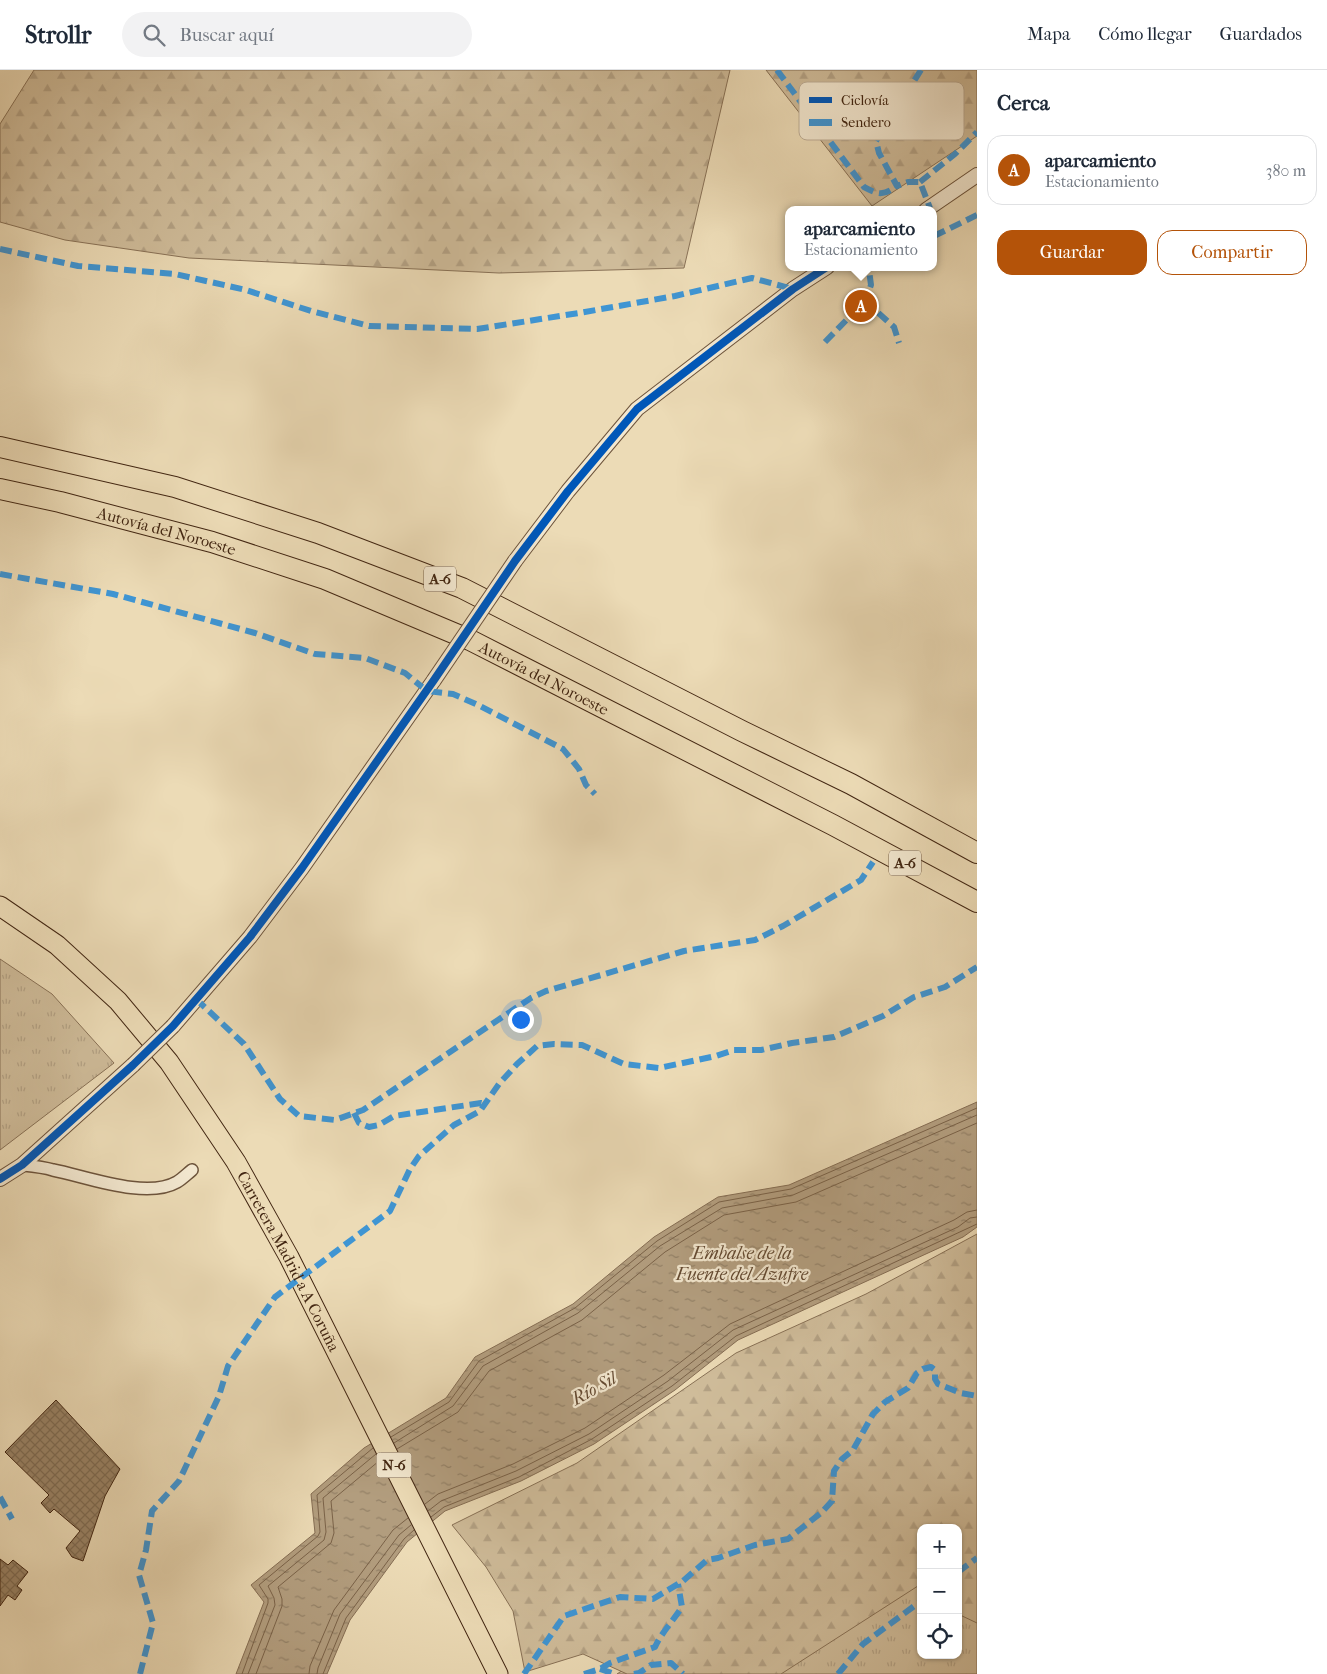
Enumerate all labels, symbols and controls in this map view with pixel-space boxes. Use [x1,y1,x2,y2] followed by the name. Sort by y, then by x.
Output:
[122,12,472,57] search box
[25,21,92,49] text: Strollr
[140,21,168,49] icon: search
[180,24,274,46] text: Buscar aquí
[1027,24,1070,45] text: Mapa
[1098,24,1192,45] text: Cómo llegar
[1220,24,1302,45] text: Guardados
[799,82,964,140] legend
[997,91,1049,115] text: Cerca
[841,92,889,109] text: Ciclovía
[841,114,891,131] text: Sendero
[1045,150,1156,172] text: aparcamiento
[1009,161,1019,180] text: A
[1266,161,1306,180] text: 380 m
[1045,172,1159,191] text: Estacionamiento
[785,206,937,271] popup
[804,218,915,240] text: aparcamiento
[997,230,1147,275] button: Guardar
[1157,230,1307,275] button: Compartir
[804,240,918,259] text: Estacionamiento
[845,287,877,325] pin: A
[94,503,239,559] street label: Autovía del Noroeste
[424,566,456,592] road number: A-6
[475,636,612,719] street label: Autovía del Noroeste
[889,850,921,876] road number: A-6
[508,1007,534,1033] your location
[233,1167,344,1355] street label: Carretera Madrid a A Coruña
[675,1243,809,1285] water label: Embalse de la Fuente del Azufre
[567,1367,622,1410] water label: Río Sil
[376,1452,412,1478] road number: N-6
[917,1524,962,1659] map controls
[917,1524,962,1569] button: +
[917,1569,962,1614] button: −
[917,1614,962,1659] button: locate

